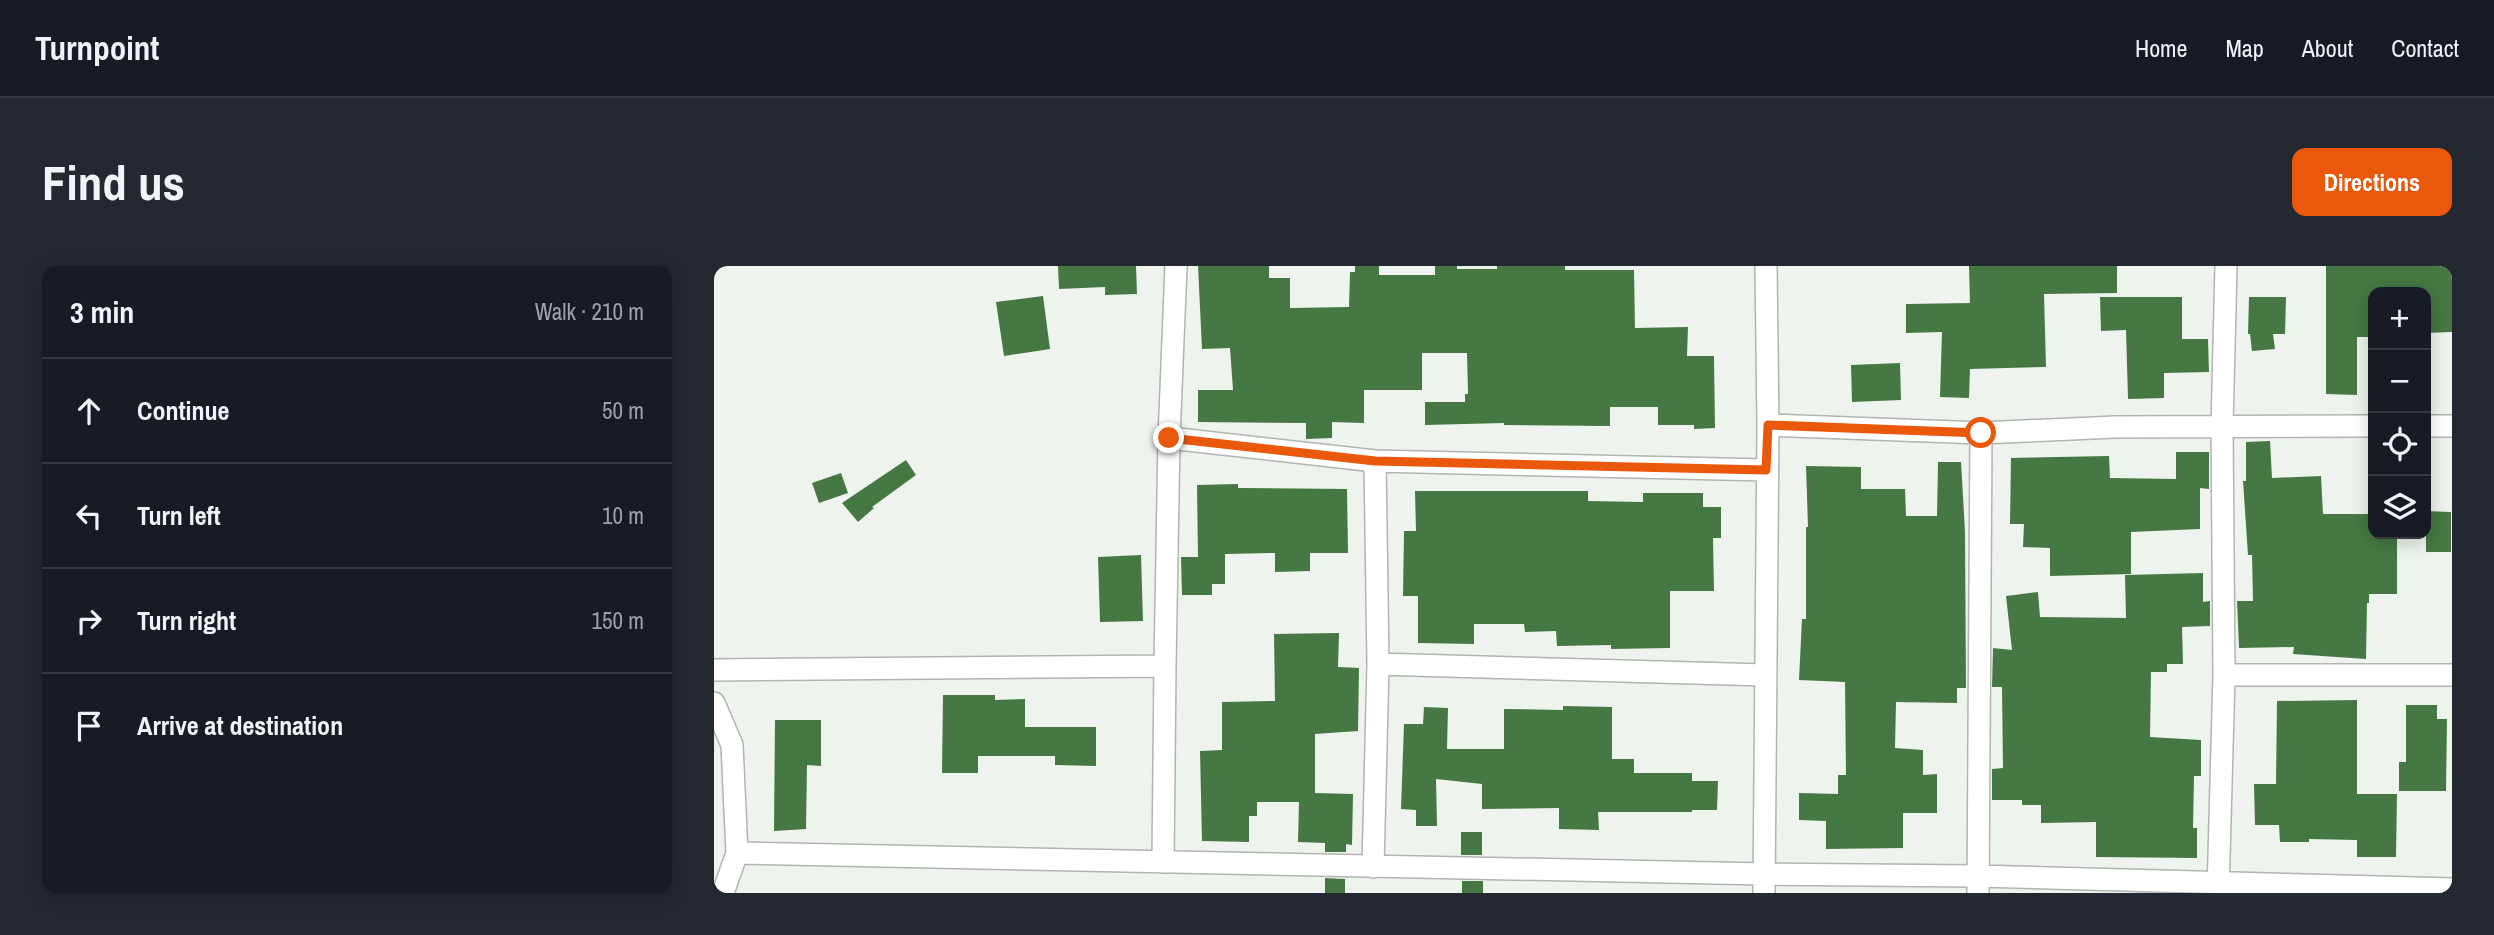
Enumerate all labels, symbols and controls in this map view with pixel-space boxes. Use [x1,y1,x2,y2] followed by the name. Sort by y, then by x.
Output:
[35,26,159,70] text: Turnpoint
[2135,32,2187,64] text: Home
[2225,32,2264,64] text: Map
[2302,32,2353,64] text: About
[2391,32,2459,64] text: Contact
[2292,148,2452,216] button: Directions
[42,149,185,215] text: Find us
[2368,287,2431,539] map controls
[2368,287,2431,350] button: +
[70,292,134,332] text: 3 min
[535,296,644,327] text: Walk · 210 m
[2368,350,2431,413] button: −
[70,392,108,430] icon: ahead
[137,393,229,428] text: Continue
[602,395,644,426] text: 50 m
[2368,413,2431,476] button: locate
[1965,417,1996,448] route start
[1153,422,1184,453] route end
[2368,476,2431,539] button: layers
[70,497,108,535] icon: left
[137,498,221,533] text: Turn left
[602,500,644,531] text: 10 m
[70,602,108,640] icon: right
[137,603,236,638] text: Turn right
[592,605,644,636] text: 150 m
[70,707,108,745] icon: arrive
[137,708,343,743] text: Arrive at destination

